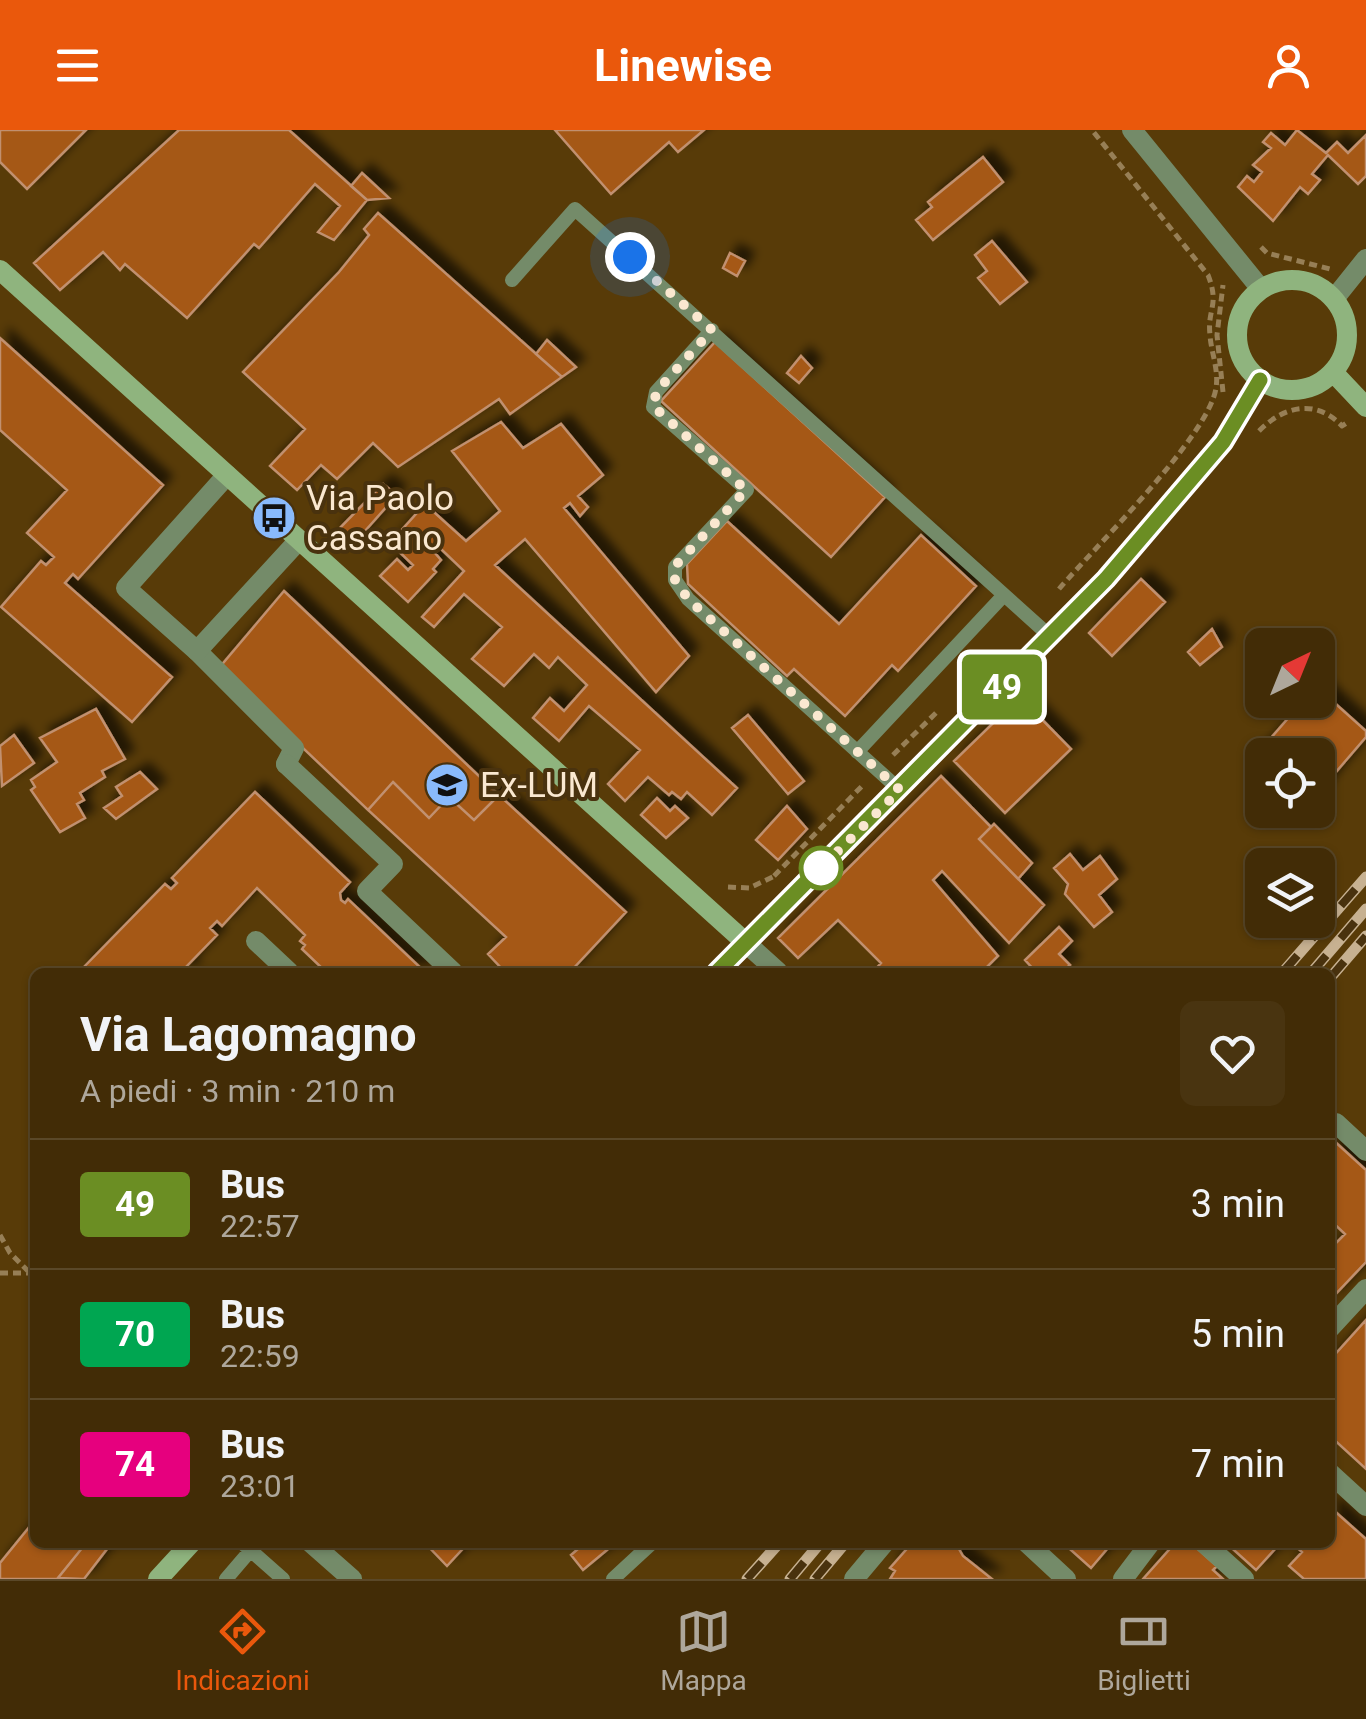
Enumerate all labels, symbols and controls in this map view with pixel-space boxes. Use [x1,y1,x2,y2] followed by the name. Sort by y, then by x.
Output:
[50,38,105,93] icon: menu
[1261,38,1316,93] icon: person
[594,39,772,92] text: Linewise
[605,232,655,282] your location
[306,478,454,559] place label: Via Paolo Cassano
[251,495,297,541] bus stop icon: Via Paolo Cassano
[1245,628,1335,718] north arrow
[1245,628,1335,938] map controls
[957,654,1047,720] line badge: 49
[982,667,1022,708] text: 49
[1245,738,1335,828] button: locate
[424,762,470,808] school or university icon: Ex-LUM
[480,765,598,806] place label: Ex-LUM
[800,847,842,889] unlabelled marker
[1245,848,1335,938] button: layers
[1180,1001,1285,1106] button: heart
[80,1006,417,1063] text: Via Lagomagno
[80,1072,395,1110] text: A piedi · 3 min · 210 m
[220,1163,285,1207] text: Bus
[1191,1182,1285,1226] text: 3 min
[115,1184,155,1225] text: 49
[220,1207,300,1245] text: 22:57
[220,1293,285,1337] text: Bus
[1191,1312,1285,1356] text: 5 min
[115,1314,155,1355] text: 70
[220,1337,300,1375] text: 22:59
[220,1423,285,1467] text: Bus
[1191,1442,1285,1486] text: 7 min
[115,1444,155,1485] text: 74
[220,1467,300,1505] text: 23:01
[175,1604,310,1697] tab: Indicazioni
[660,1604,747,1697] tab: Mappa
[1097,1604,1191,1697] tab: Biglietti

